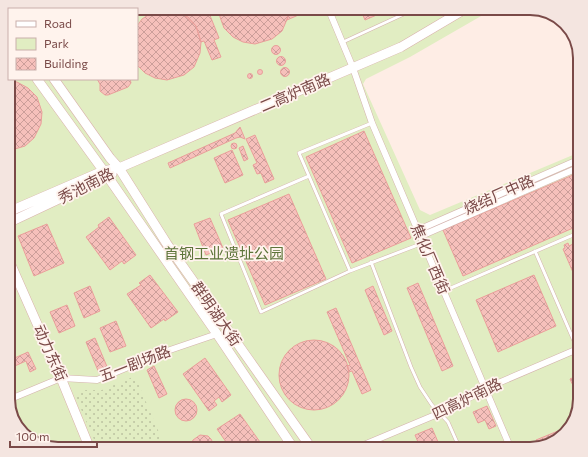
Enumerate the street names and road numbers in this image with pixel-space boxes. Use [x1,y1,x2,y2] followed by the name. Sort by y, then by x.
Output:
[257,69,333,115] street label: 二高炉南路
[55,163,116,207] street label: 秀池南路
[461,171,537,218] street label: 烧结厂中路
[408,221,454,297] street label: 焦化厂西街
[188,278,246,349] street label: 群明湖大街
[30,322,71,384] street label: 动力东街
[96,341,173,385] street label: 五一剧场路
[429,374,504,423] street label: 四高炉南路

